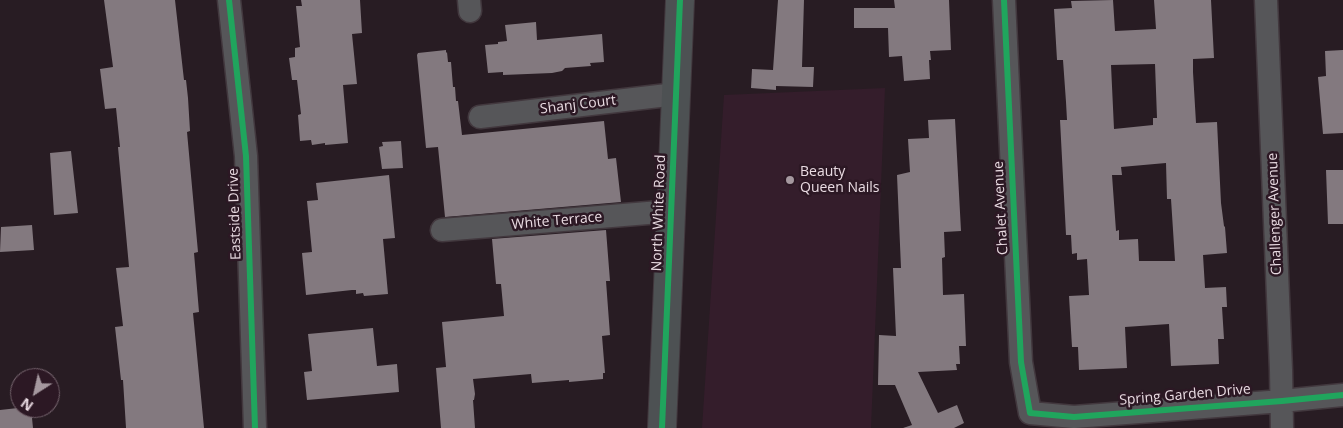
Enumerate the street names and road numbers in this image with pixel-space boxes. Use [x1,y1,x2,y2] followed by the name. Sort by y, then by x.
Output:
[539,92,617,118] street label: Shanj Court
[1264,153,1286,275] street label: Challenger Avenue
[649,154,669,272] street label: North White Road
[990,161,1012,255] street label: Chalet Avenue
[225,168,245,260] street label: Eastside Drive
[511,209,603,233] street label: White Terrace
[1119,381,1251,409] street label: Spring Garden Drive

